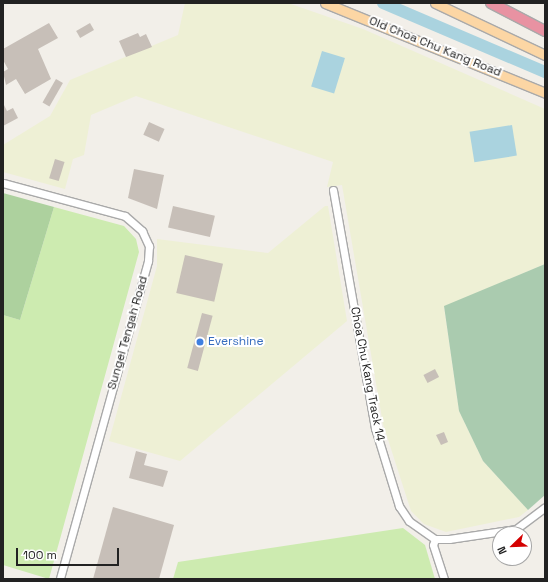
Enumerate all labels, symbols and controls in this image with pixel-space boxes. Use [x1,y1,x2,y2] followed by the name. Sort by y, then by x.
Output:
[367,14,503,80] street label: Old Choa Chu Kang Road
[105,274,151,392] street label: Sungei Tengah Road
[347,306,387,442] street label: Choa Chu Kang Track 14
[208,335,264,349] place label: Evershine
[195,337,205,347] marker: Evershine
[492,526,532,566] north arrow
[18,540,121,566] scale bar
[494,544,510,556] text: N
[23,547,57,563] text: 100 m

